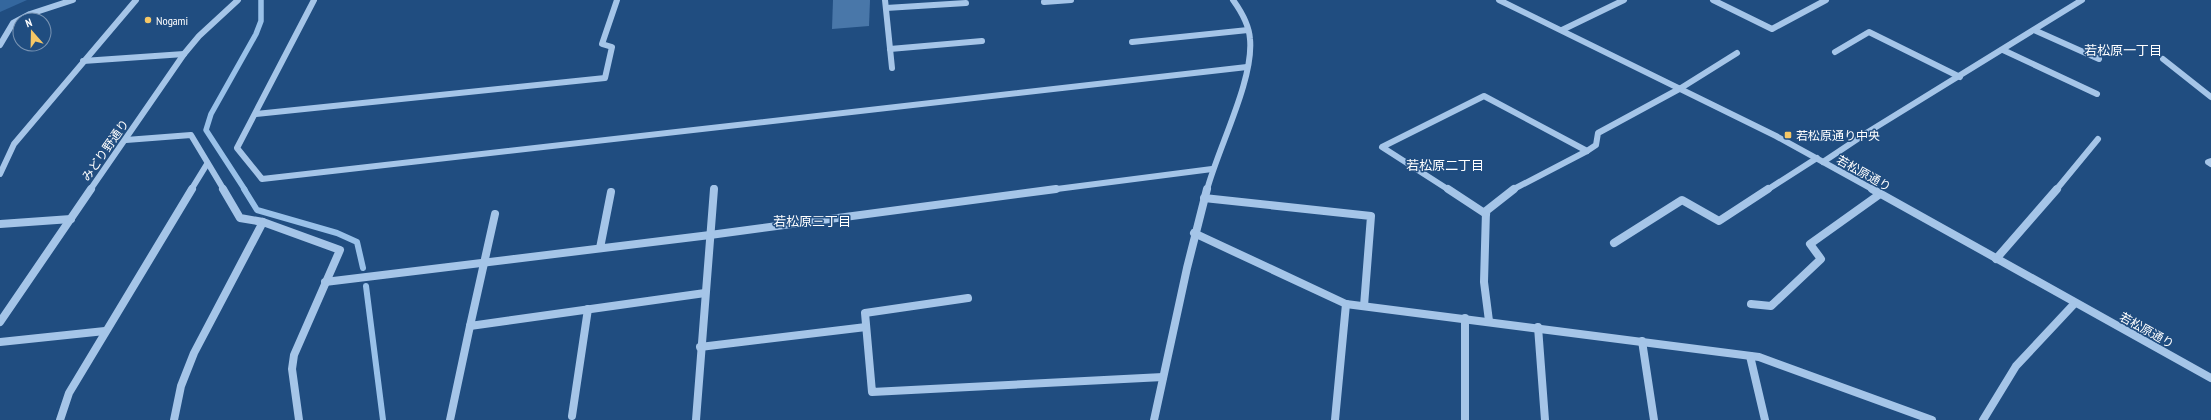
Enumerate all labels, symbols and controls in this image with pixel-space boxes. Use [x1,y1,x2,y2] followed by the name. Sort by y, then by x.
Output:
[12,12,52,52] north arrow
[156,13,188,28] place label: Nogami
[23,15,34,30] text: N
[143,15,153,25] marker: Nogami
[2084,42,2162,59] district label: 若松原一丁目
[78,116,132,184] street label: みどり野通り
[1796,128,1880,143] place label: 若松原通り中央
[1783,130,1793,140] marker: 若松原通り中央
[1834,152,1894,194] street label: 若松原通り
[1406,157,1484,174] district label: 若松原二丁目
[773,213,851,230] district label: 若松原三丁目
[2117,309,2177,351] street label: 若松原通り

